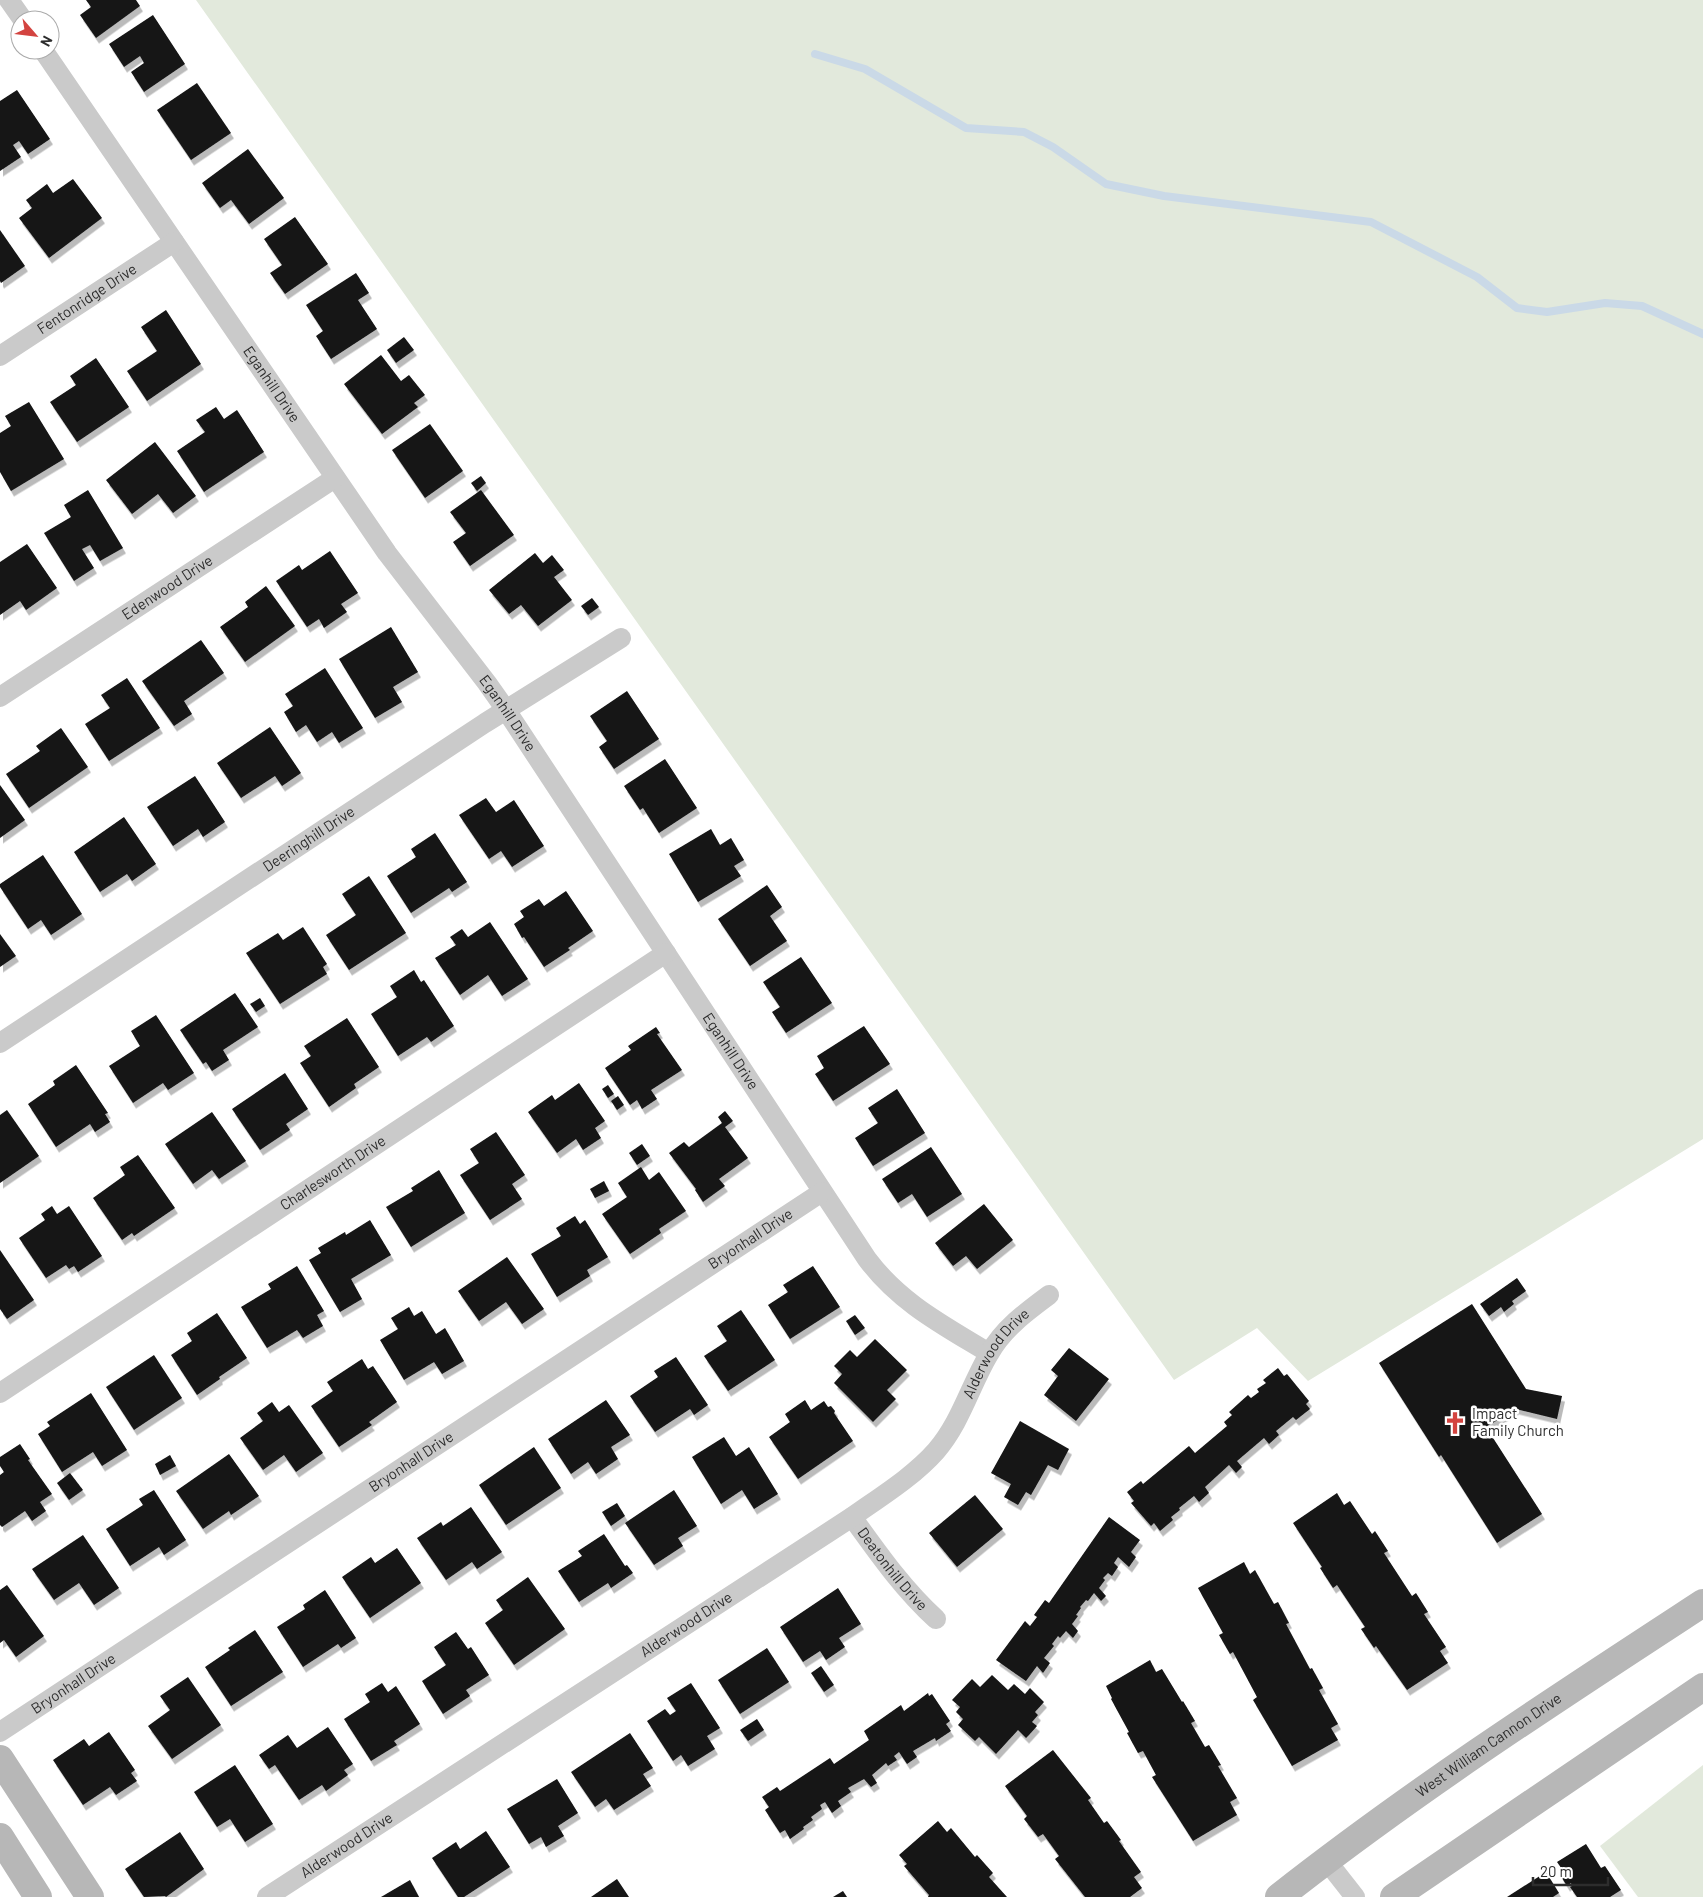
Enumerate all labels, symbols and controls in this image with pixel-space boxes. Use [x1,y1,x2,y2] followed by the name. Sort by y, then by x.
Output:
[10,10,60,60] north arrow
[37,33,57,49] text: N
[33,259,140,337] street label: Fentonridge Drive
[240,342,305,425] street label: Eganhill Drive
[118,551,216,623] street label: Edenwood Drive
[476,671,541,754] street label: Eganhill Drive
[259,802,357,875] street label: Deeringhill Drive
[700,1009,763,1093] street label: Eganhill Drive
[276,1131,389,1214] street label: Charlesworth Drive
[704,1204,796,1272] street label: Bryonhall Drive
[958,1304,1032,1401] street label: Alderwood Drive
[1472,1404,1564,1439] place label: Impact Family Church
[1442,1410,1468,1436] church icon: Impact Family Church
[365,1427,456,1495] street label: Bryonhall Drive
[854,1524,932,1614] street label: Deatonhill Drive
[636,1587,735,1660] street label: Alderwood Drive
[27,1649,119,1717] street label: Bryonhall Drive
[1412,1688,1564,1800] street label: West William Cannon Drive
[297,1808,396,1881] street label: Alderwood Drive
[1533,1854,1608,1886] scale bar
[1540,1862,1572,1880] text: 20 m

